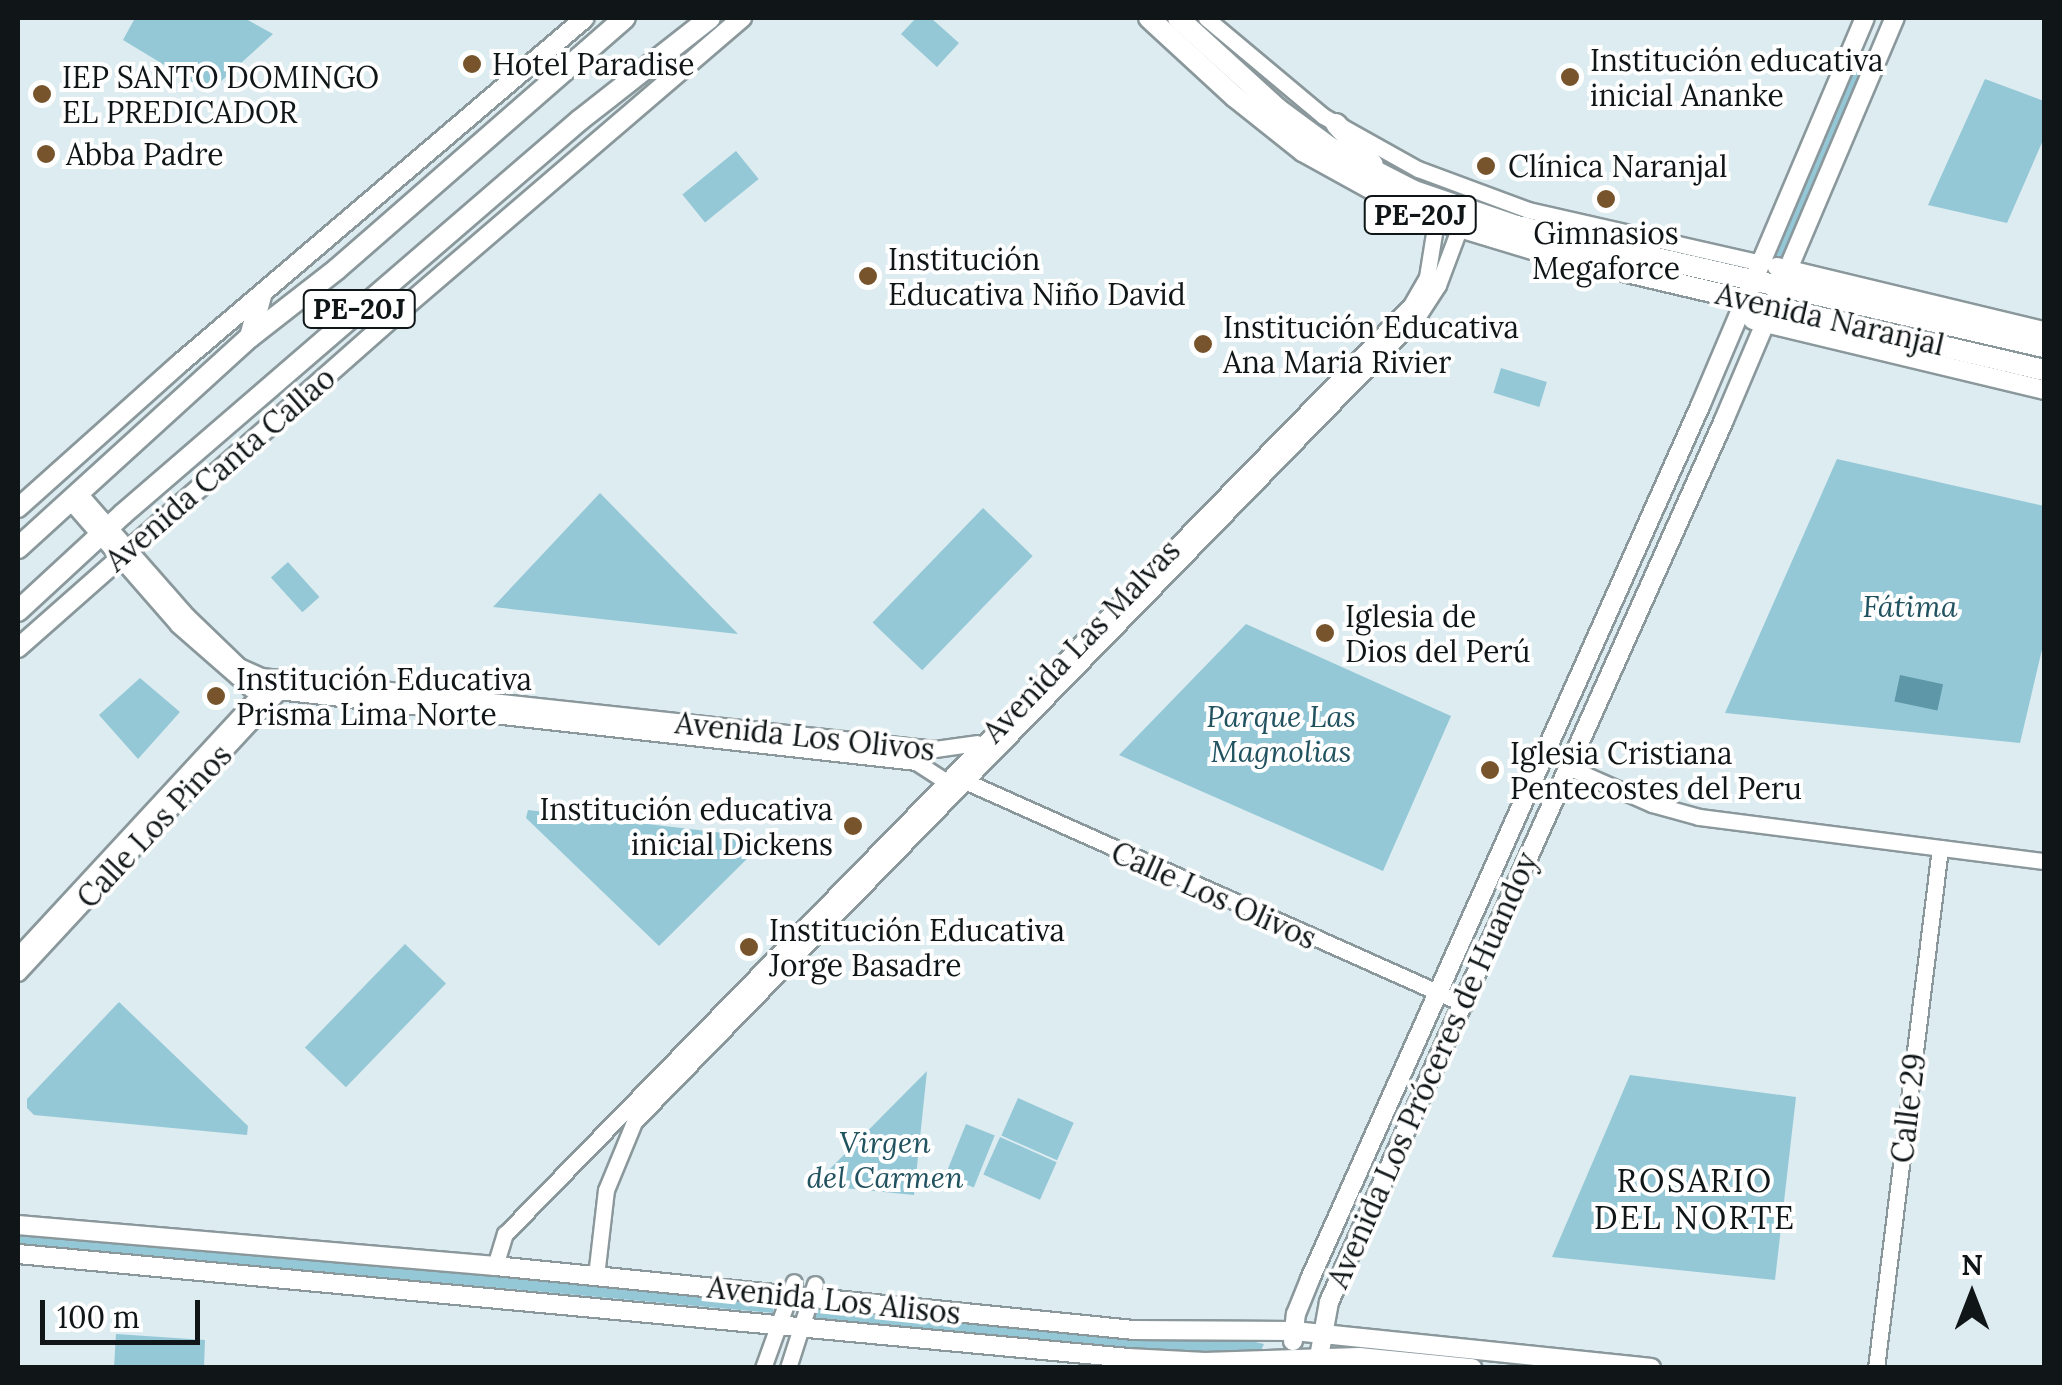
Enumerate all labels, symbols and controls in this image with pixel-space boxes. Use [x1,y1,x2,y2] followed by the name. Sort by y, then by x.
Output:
[1590,42,1883,112] place label: Institución educativa inicial Ananke
[492,46,694,82] place label: Hotel Paradise
[461,53,483,75] marker: Hotel Paradise
[62,59,379,130] place label: IEP SANTO DOMINGO EL PREDICADOR
[1559,66,1581,88] marker: Institución educativa inicial Ananke
[31,83,53,105] marker: IEP SANTO DOMINGO EL PREDICADOR
[66,136,223,172] place label: Abba Padre
[35,143,57,165] marker: Abba Padre
[1508,148,1727,184] place label: Clínica Naranjal
[1473,153,1499,179] marker: Clínica Naranjal
[1595,188,1617,210] marker: Gimnasios Megaforce
[1362,192,1478,238] road number: PE-20J
[1532,215,1680,286] place label: Gimnasios Megaforce
[888,241,1186,312] place label: Institución Educativa Niño David
[857,265,879,287] marker: Institución Educativa Niño David
[1712,275,1948,363] street label: Avenida Naranjal
[302,286,416,332] road number: PE-20J
[1223,309,1519,380] place label: Institución Educativa Ana Maria Rivier
[1192,333,1214,355] marker: Institución Educativa Ana Maria Rivier
[98,359,342,579] street label: Avenida Canta Callao
[975,532,1187,750] street label: Avenida Las Malvas
[1863,588,1957,624] park label: Fátima
[1345,598,1530,668] place label: Iglesia de Dios del Perú
[1314,622,1336,644] marker: Iglesia de Dios del Perú
[236,661,532,732] place label: Institución Educativa Prisma Lima Norte
[205,685,227,707] marker: Institución Educativa Prisma Lima Norte
[1206,698,1356,768] park label: Parque Las Magnolias
[673,704,937,768] street label: Avenida Los Olivos
[1510,735,1802,806] place label: Iglesia Cristiana Pentecostes del Peru
[69,737,239,915] street label: Calle Los Pinos
[1479,759,1501,781] marker: Iglesia Cristiana Pentecostes del Peru
[540,791,833,862] place label: Institución educativa inicial Dickens
[842,815,864,837] marker: Institución educativa inicial Dickens
[1106,834,1322,956] street label: Calle Los Olivos
[1319,847,1545,1293] street label: Avenida Los Próceres de Huandoy
[769,912,1065,982] place label: Institución Educativa Jorge Basadre
[738,936,760,958] marker: Institución Educativa Jorge Basadre
[1883,1051,1933,1165] street label: Calle 29
[806,1124,964,1194] park label: Virgen del Carmen
[1594,1163,1796,1238] district label: ROSARIO DEL NORTE
[1922,1245,2022,1345] north arrow
[1961,1247,1983,1283] text: N
[705,1269,963,1331] street label: Avenida Los Alisos
[45,1280,205,1342] scale bar
[57,1298,140,1336] text: 100 m

